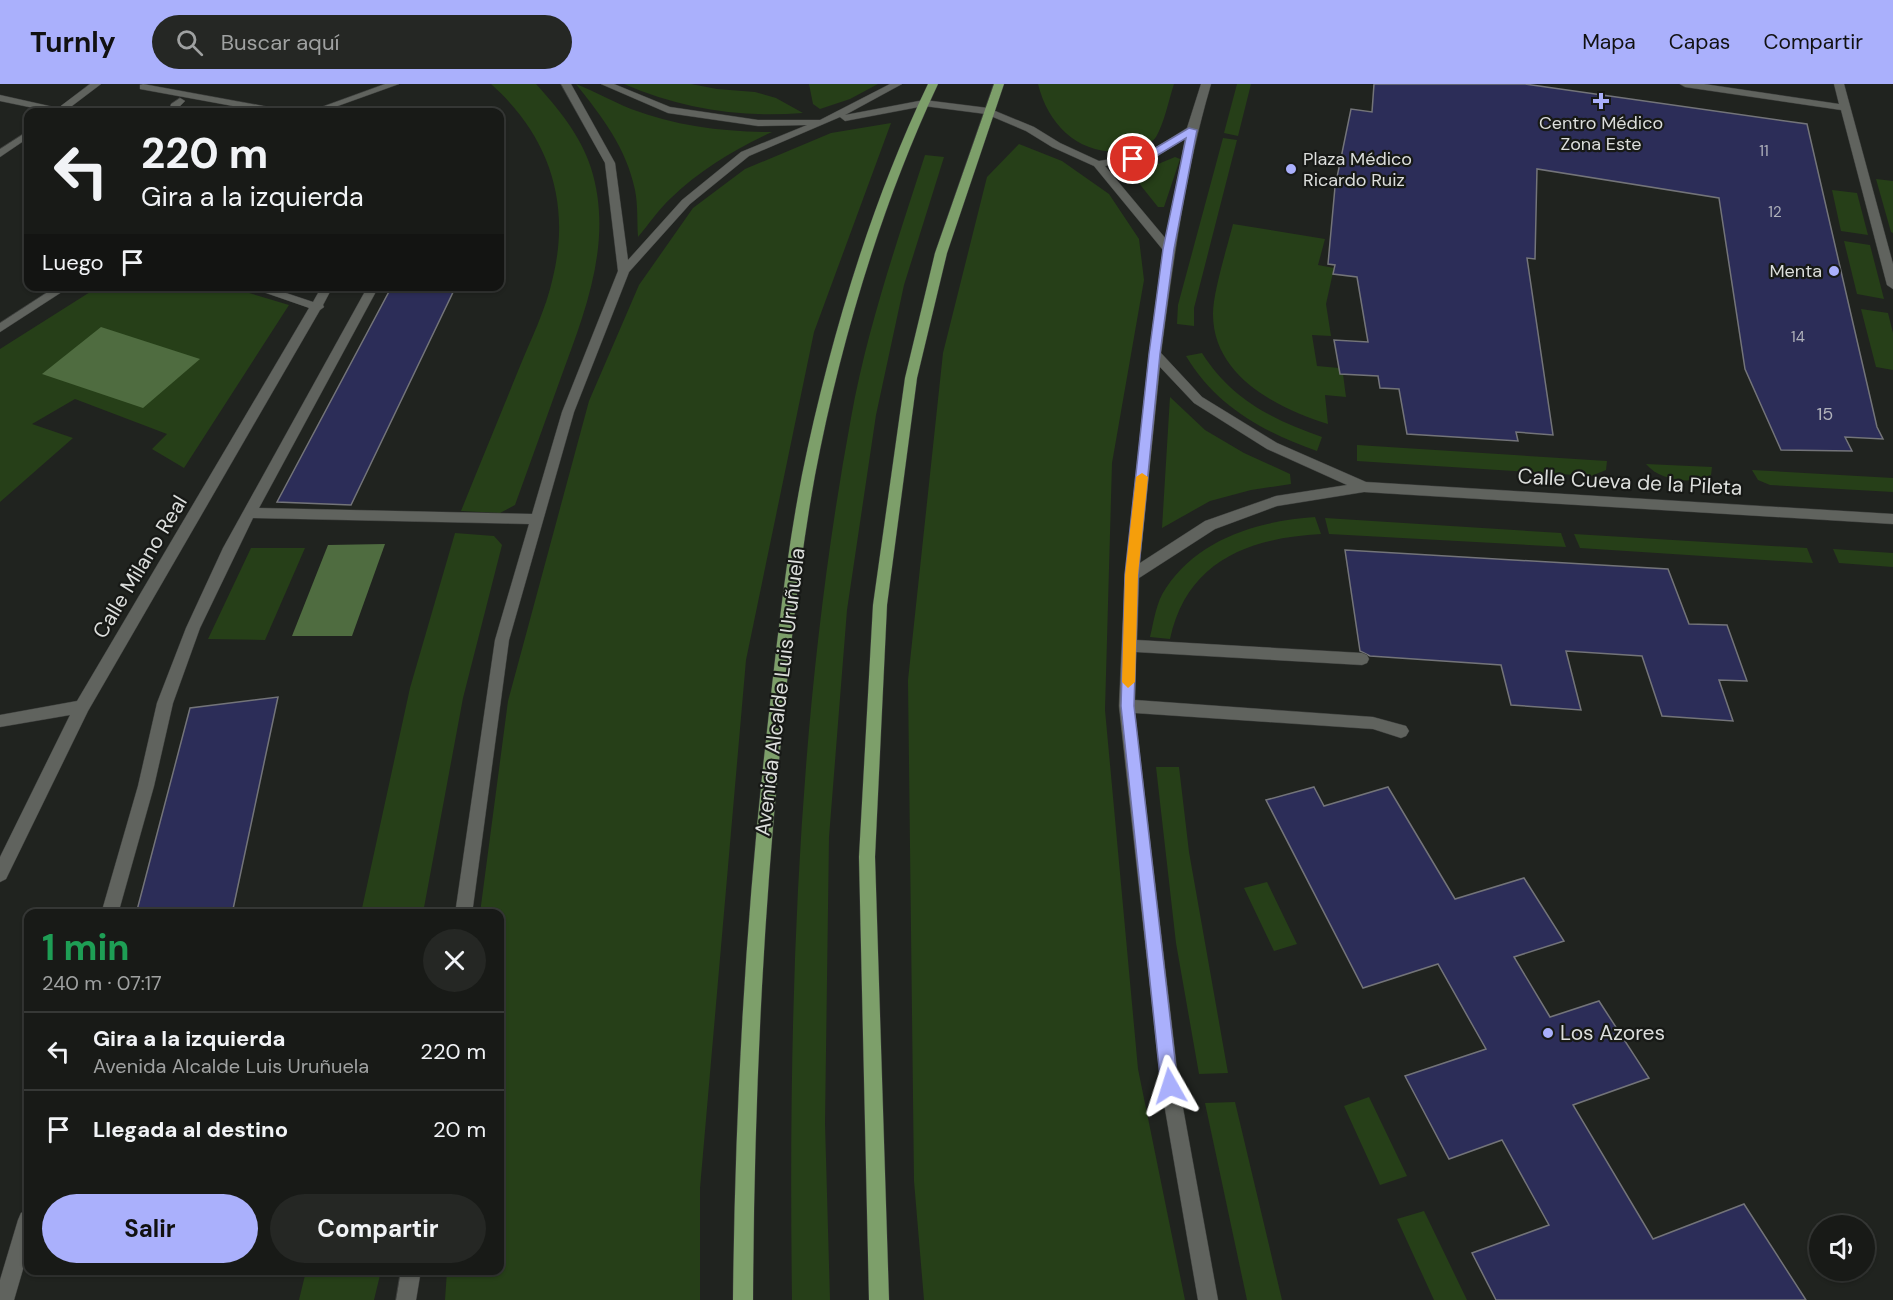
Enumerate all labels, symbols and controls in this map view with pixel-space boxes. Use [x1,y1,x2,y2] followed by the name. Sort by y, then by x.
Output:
[152,15,572,69] search box
[30,24,116,61] text: Turnly
[173,26,206,59] icon: search
[221,28,339,57] text: Buscar aquí
[1582,28,1636,56] text: Mapa
[1669,28,1730,56] text: Capas
[1763,28,1863,56] text: Compartir
[1592,92,1610,110] marker: Centro Médico Zona Este
[1539,111,1663,156] place label: Centro Médico Zona Este
[141,126,268,181] text: 220 m
[42,132,120,210] icon: left
[1107,133,1158,184] pin
[1759,141,1769,161] house number: 11
[1116,142,1149,175] icon: arrive
[1303,147,1412,192] place label: Plaza Médico Ricardo Ruiz
[1284,162,1298,176] marker: Plaza Médico Ricardo Ruiz
[141,179,364,214] text: Gira a la izquierda
[1768,202,1782,222] house number: 12
[116,246,149,279] icon: arrive
[42,248,104,277] text: Luego
[1769,259,1822,283] place label: Menta
[1827,264,1841,278] marker: Menta
[1791,327,1805,347] house number: 14
[1817,402,1833,426] house number: 15
[1517,462,1743,502] street label: Calle Cueva de la Pileta
[86,490,194,644] street label: Calle Milano Real
[748,546,812,838] street label: Avenida Alcalde Luis Uruñuela
[42,924,130,971] text: 1 min
[423,929,486,992] button: close
[42,970,162,996] text: 240 m · 07:17
[1560,1019,1665,1047] place label: Los Azores
[93,1024,285,1053] text: Gira a la izquierda
[1541,1026,1555,1040] marker: Los Azores
[42,1035,75,1068] icon: left
[420,1037,486,1066] text: 220 m
[93,1053,369,1079] text: Avenida Alcalde Luis Uruñuela
[1138,1054,1202,1118] position arrow
[42,1113,75,1146] icon: arrive
[93,1115,288,1144] text: Llegada al destino
[433,1115,486,1144] text: 20 m
[42,1194,258,1263] button: Salir
[270,1194,486,1263] button: Compartir
[1809,1215,1875,1281] map controls
[1809,1215,1875,1281] button: sound

